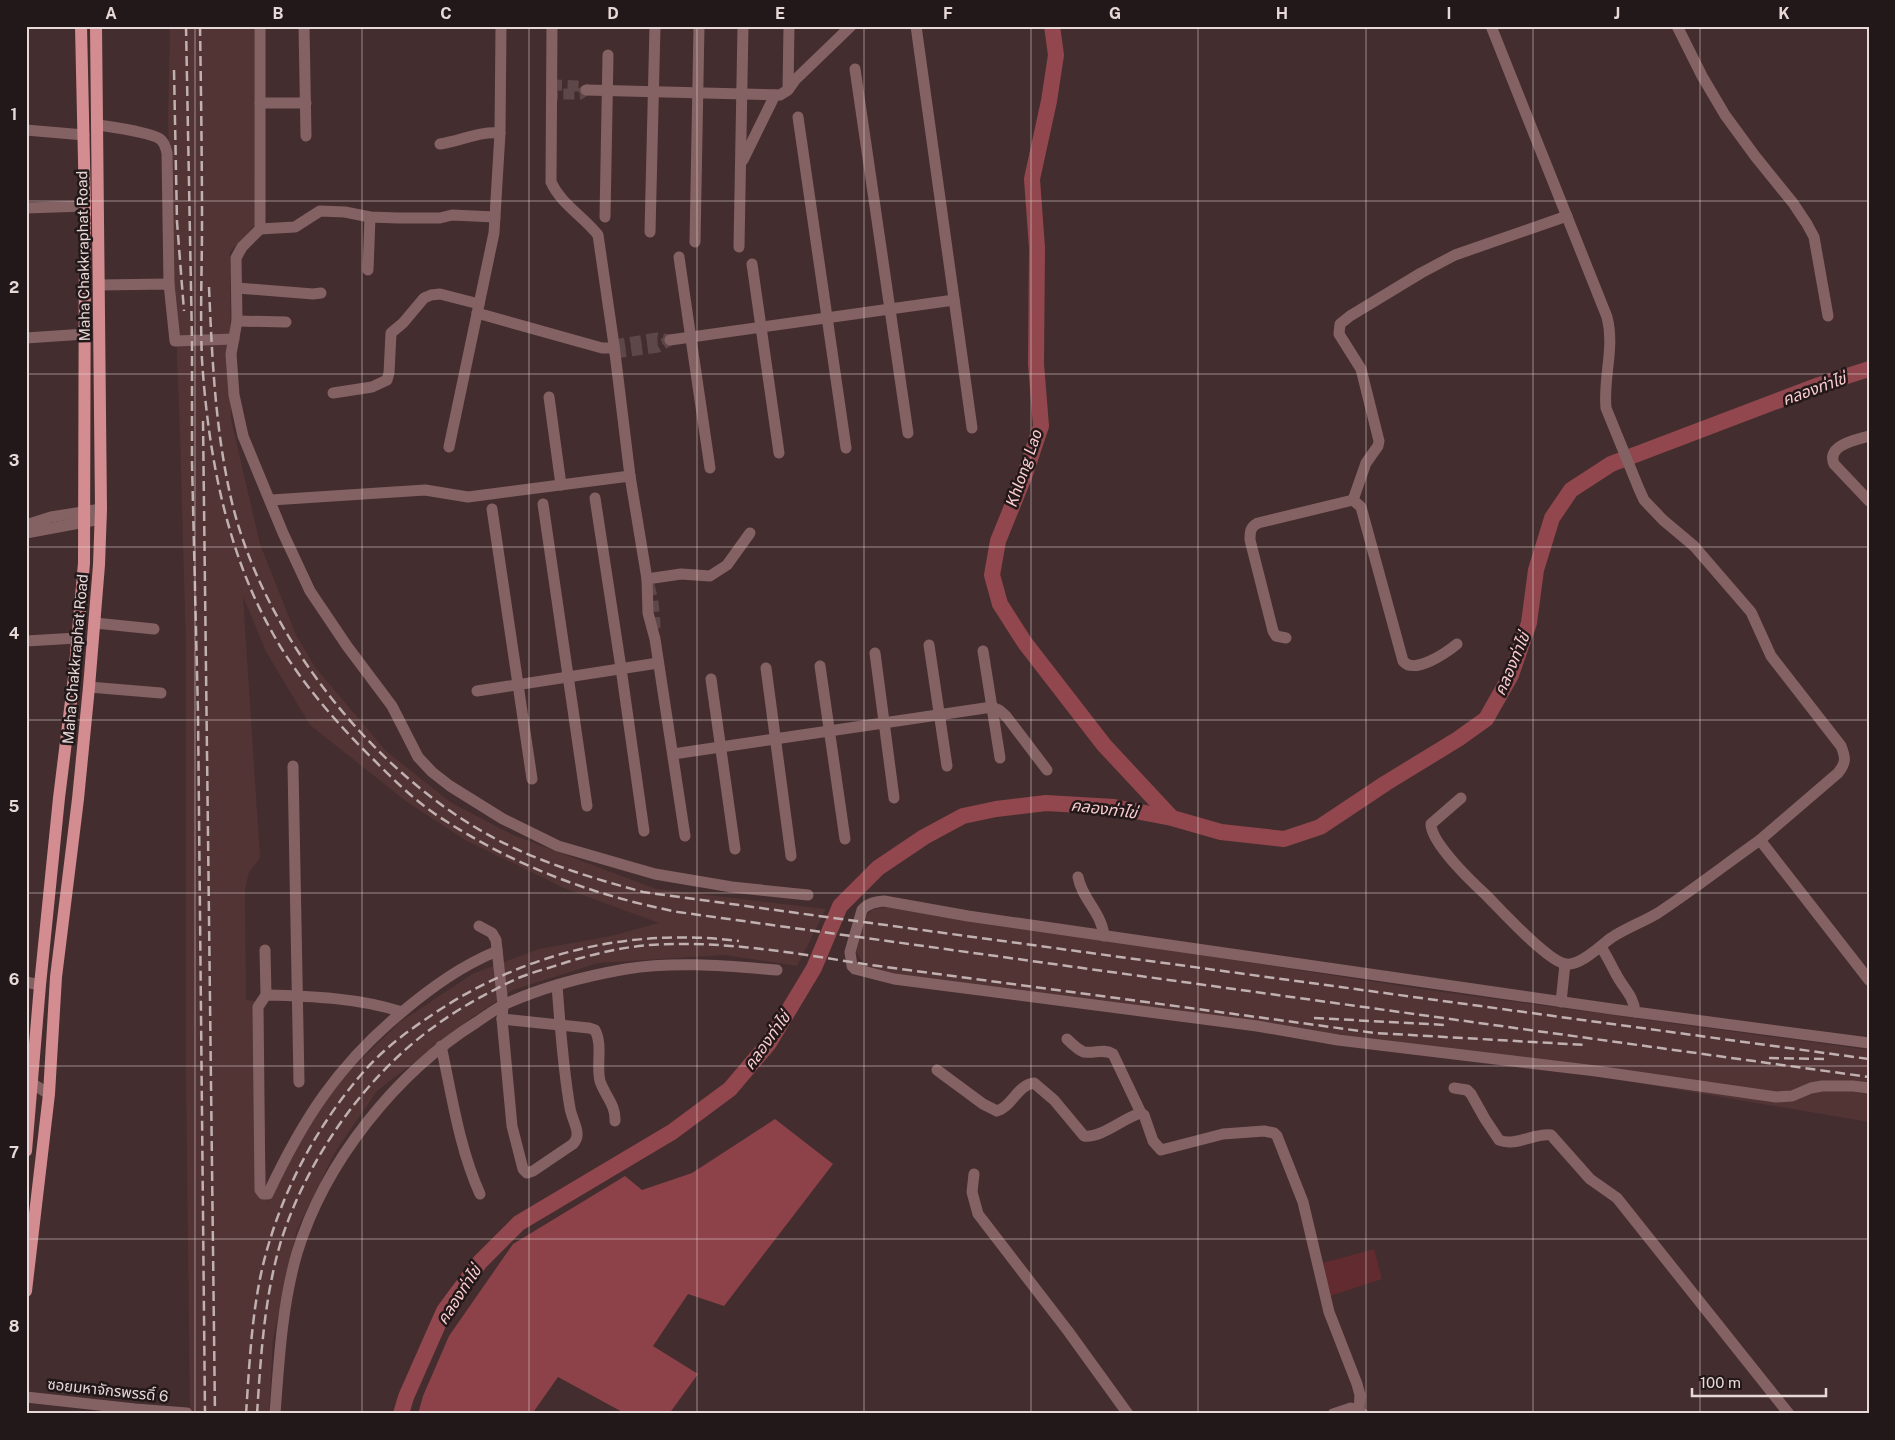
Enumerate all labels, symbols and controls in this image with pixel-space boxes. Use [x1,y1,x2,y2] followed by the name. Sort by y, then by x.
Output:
[105,4,117,23] text: A
[273,4,284,23] text: B
[440,4,452,23] text: C
[607,4,619,23] text: D
[775,4,785,23] text: E
[943,4,953,23] text: F
[1109,4,1121,23] text: G
[1276,4,1288,23] text: H
[1447,4,1451,23] text: I
[1614,4,1620,23] text: J
[1778,4,1790,23] text: K
[11,105,17,124] text: 1
[73,171,93,341] street label: Maha Chakkraphat Road
[9,278,19,297] text: 2
[1780,368,1850,409] water label: คลองท่าไข่
[1002,426,1046,509] water label: Khlong Lao
[9,451,19,470] text: 3
[59,573,91,745] street label: Maha Chakkraphat Road
[9,624,20,643] text: 4
[1490,628,1535,698] water label: คลองท่าไข่
[1070,796,1140,823] water label: คลองท่าไข่
[9,797,20,816] text: 5
[9,970,19,989] text: 6
[740,1007,795,1073] water label: คลองท่าไข่
[9,1143,19,1162] text: 7
[433,1260,486,1328] water label: คลองท่าไข่
[9,1317,20,1336] text: 8
[1692,1365,1826,1397] scale bar
[1700,1374,1741,1391] text: 100 m
[47,1375,169,1405] street label: ซอยมหาจักรพรรดิ์ 6

